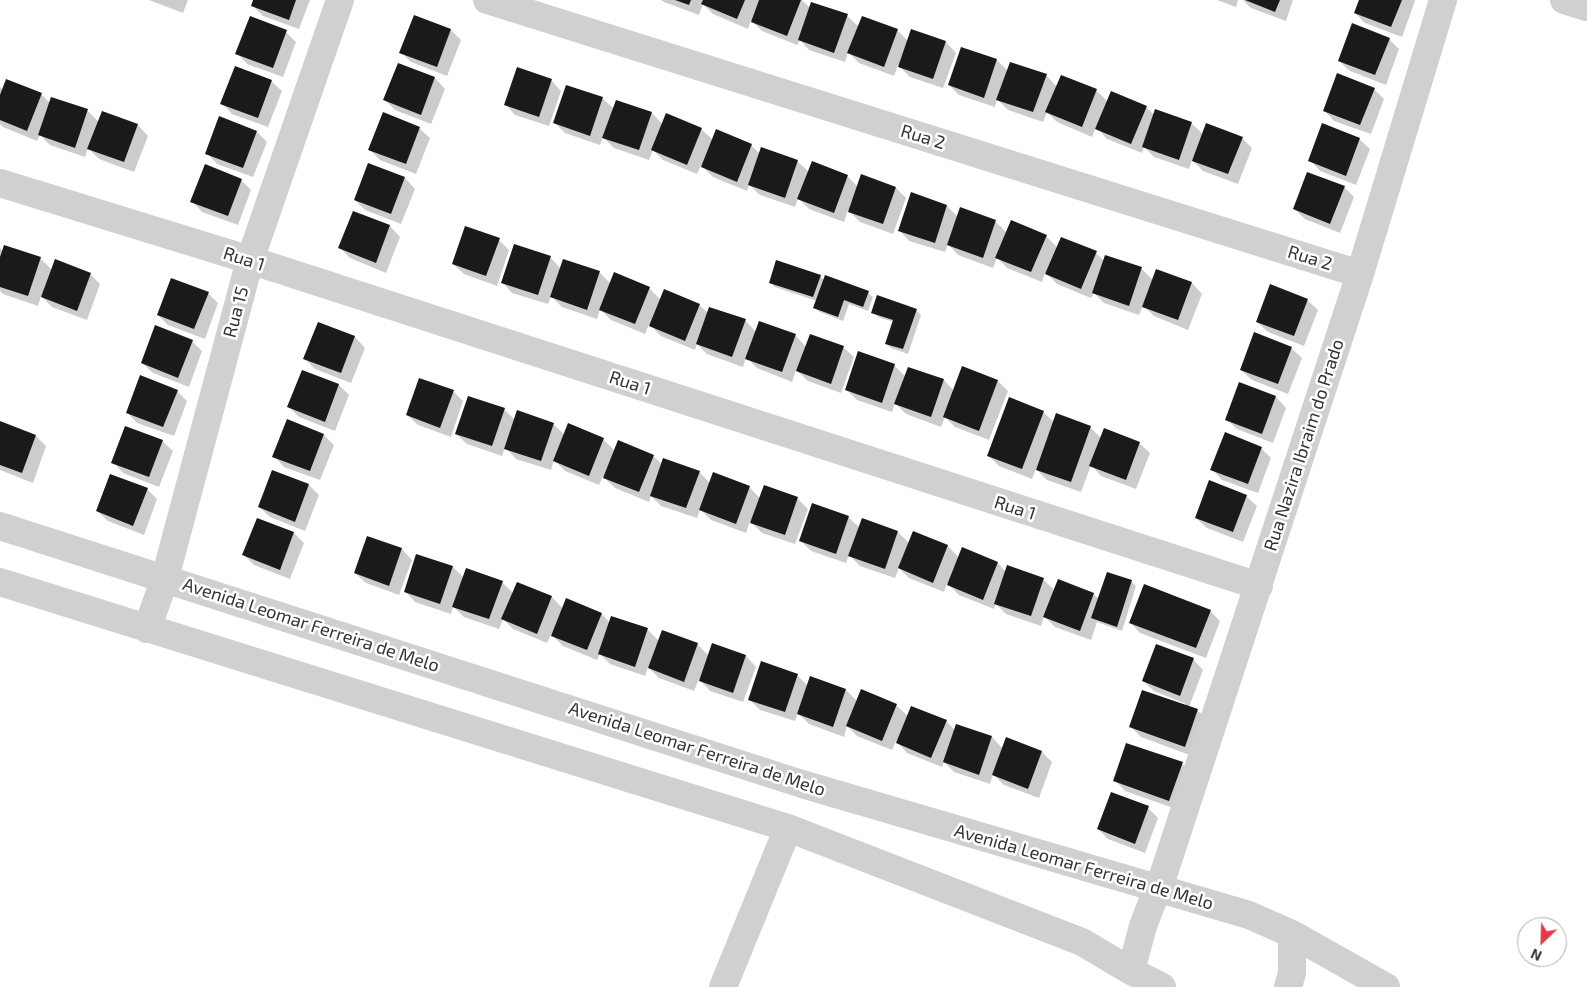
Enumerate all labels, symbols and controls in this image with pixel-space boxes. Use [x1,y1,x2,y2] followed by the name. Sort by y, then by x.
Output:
[898,120,948,154] street label: Rua 2
[1285,241,1335,275] street label: Rua 2
[220,242,268,276] street label: Rua 1
[219,284,253,340] street label: Rua 15
[1259,336,1349,554] street label: Rua Nazira Ibraim do Prado
[606,366,654,400] street label: Rua 1
[991,491,1039,525] street label: Rua 1
[180,573,442,677] street label: Avenida Leomar Ferreira de Melo
[566,697,828,801] street label: Avenida Leomar Ferreira de Melo
[952,820,1216,914] street label: Avenida Leomar Ferreira de Melo
[1517,917,1567,967] north arrow
[1528,945,1544,965] text: N

